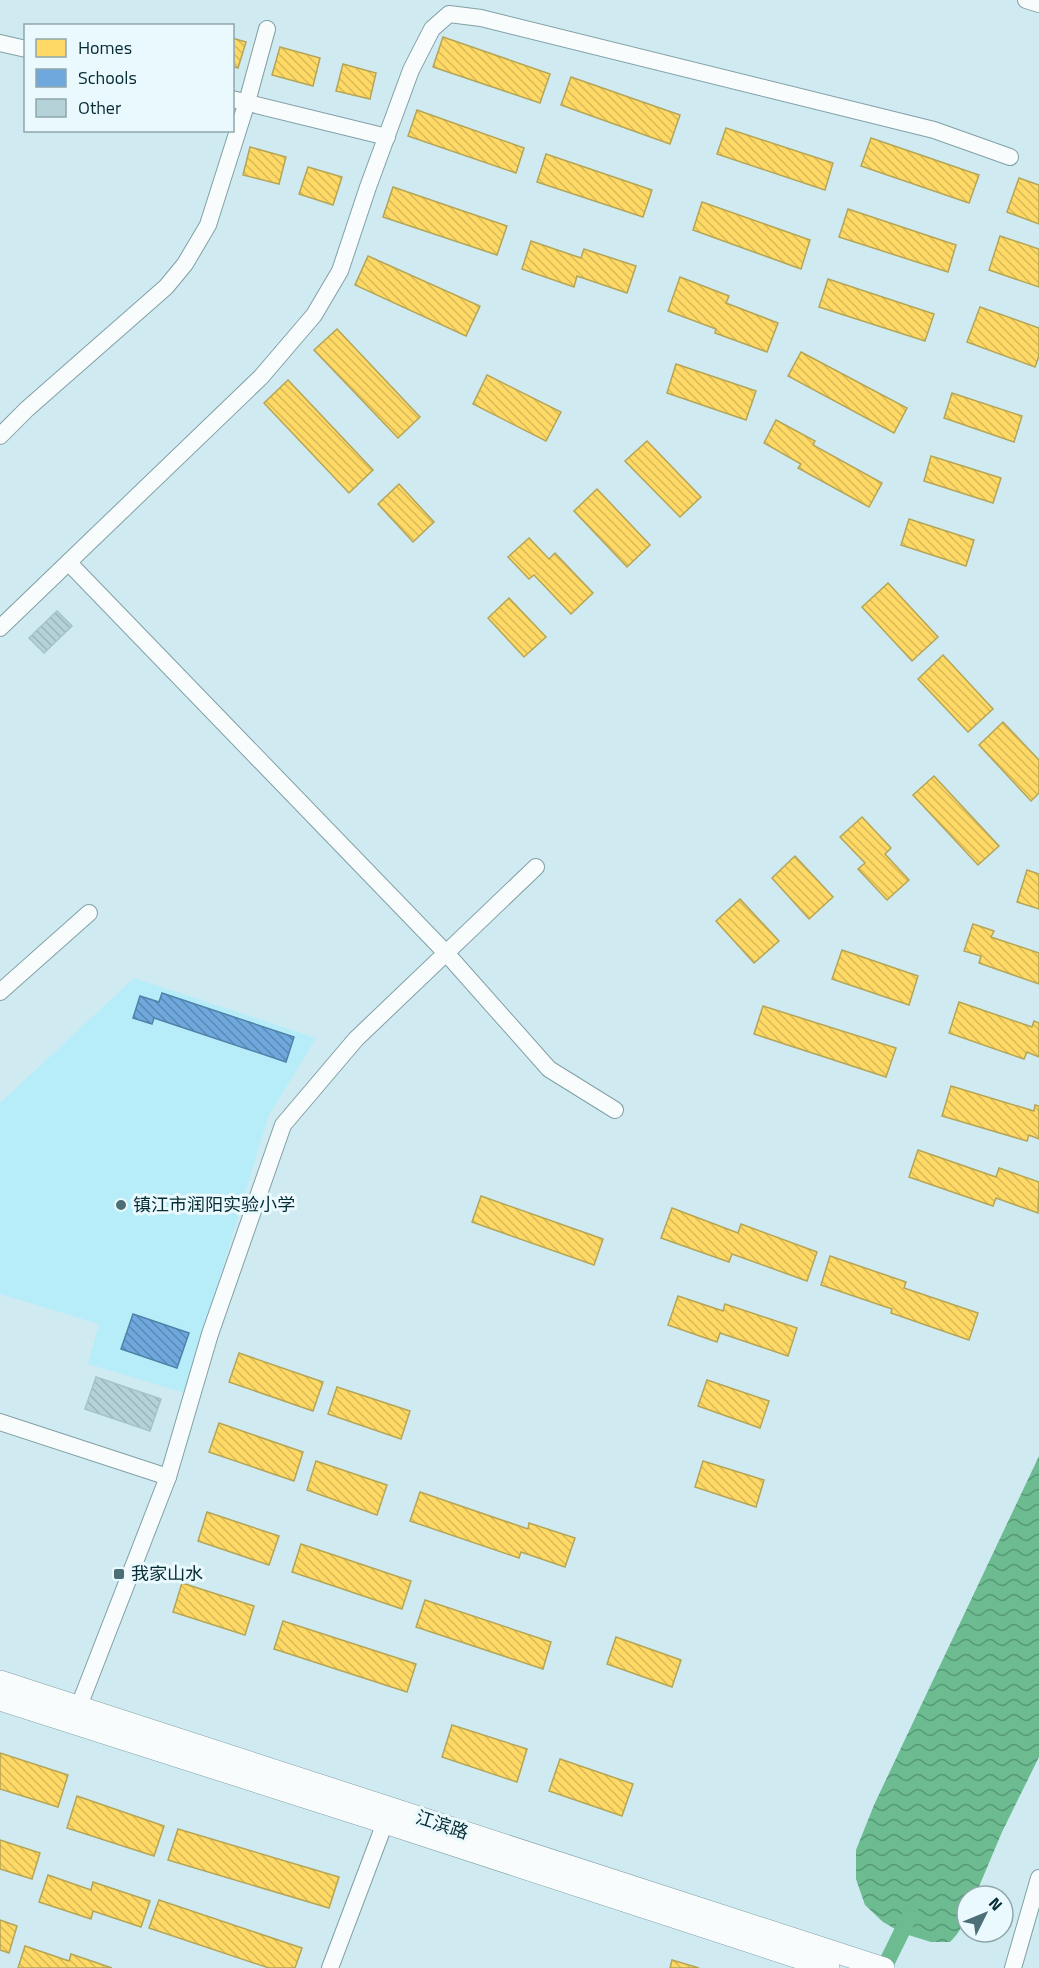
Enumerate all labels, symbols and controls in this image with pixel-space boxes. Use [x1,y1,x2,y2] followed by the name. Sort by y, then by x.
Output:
[24,24,234,132] legend
[78,34,132,61] text: Homes
[78,64,137,91] text: Schools
[78,94,121,121] text: Other
[133,1191,295,1218] place label: 镇江市润阳实验小学
[114,1198,128,1212] marker: 镇江市润阳实验小学
[131,1560,203,1587] place label: 我家山水
[112,1567,126,1581] marker: 我家山水
[412,1803,472,1846] street label: 江滨路
[955,1884,1015,1944] north arrow
[983,1892,1009,1916] text: N

